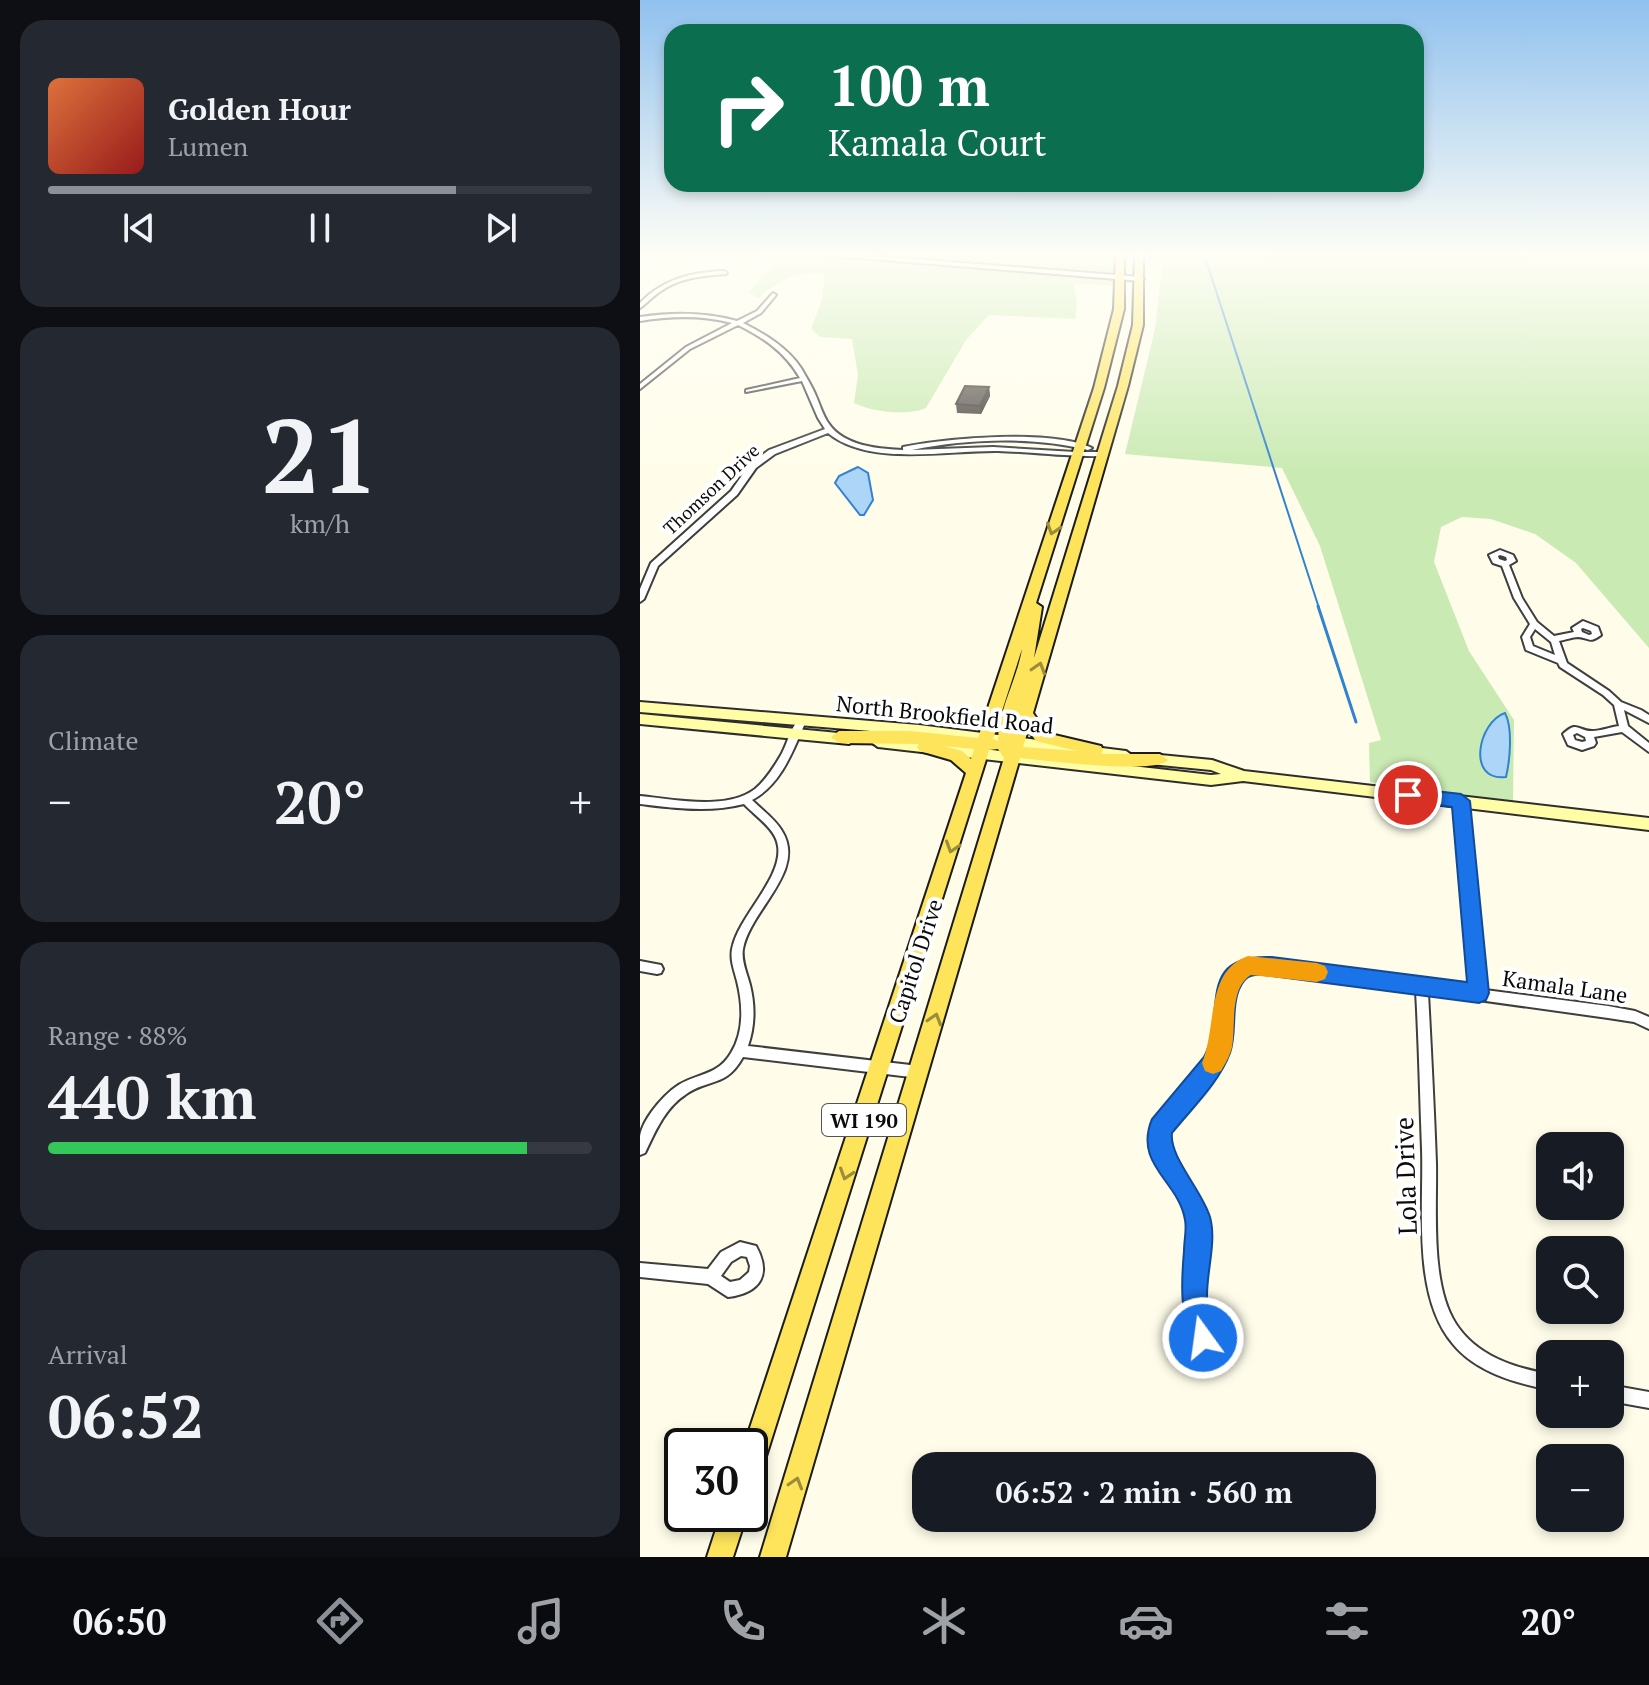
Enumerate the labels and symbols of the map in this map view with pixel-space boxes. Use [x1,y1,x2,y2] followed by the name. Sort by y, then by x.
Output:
[658,438,764,540] street label: Thomson Drive
[1047,521,1063,535] one-way arrow
[1030,662,1046,675] one-way arrow
[835,688,1055,740] street label: North Brookfield Road
[1374,761,1442,829] pin
[945,839,961,853] one-way arrow
[881,895,949,1027] street label: Capitol Drive
[1501,963,1629,1009] street label: Kamala Lane
[926,1012,942,1026] one-way arrow
[822,1104,906,1136] road number: WI 190
[1386,1116,1424,1236] street label: Lola Drive
[840,1166,856,1180] one-way arrow
[1161,1296,1245,1380] position arrow
[664,1428,768,1532] speed limit sign: 30
[787,1476,803,1490] one-way arrow

